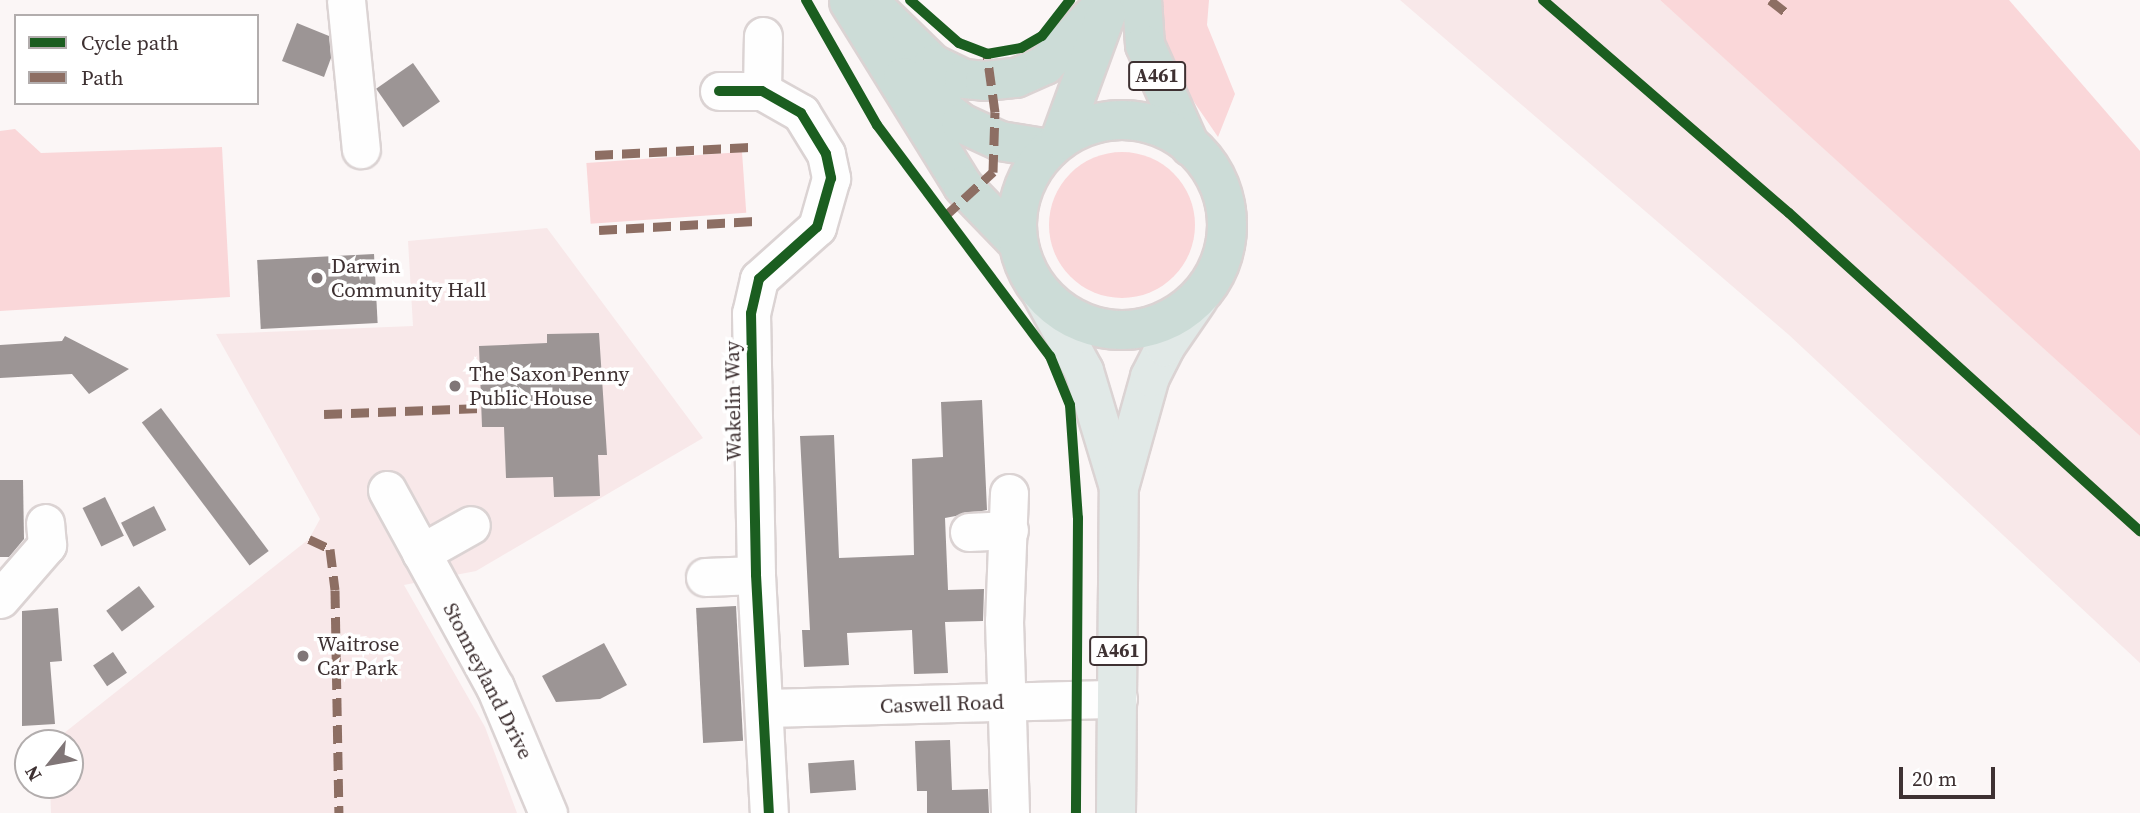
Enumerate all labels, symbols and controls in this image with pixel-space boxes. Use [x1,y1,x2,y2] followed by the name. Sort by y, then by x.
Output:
[14,14,259,105] legend
[81,28,179,57] text: Cycle path
[1127,60,1187,92] road number: A461
[81,63,124,92] text: Path
[331,253,487,303] place label: Darwin Community Hall
[309,270,325,286] marker: Darwin Community Hall
[719,340,747,462] street label: Wakelin Way
[469,361,629,411] place label: The Saxon Penny Public House
[447,378,463,394] marker: The Saxon Penny Public House
[438,599,538,763] street label: Stonneyland Drive
[317,631,400,681] place label: Waitrose Car Park
[1088,636,1148,666] road number: A461
[295,648,311,664] marker: Waitrose Car Park
[880,689,1004,719] street label: Caswell Road
[14,729,84,799] north arrow
[1902,754,1998,798] scale bar
[18,761,47,786] text: N
[1912,764,1957,793] text: 20 m

